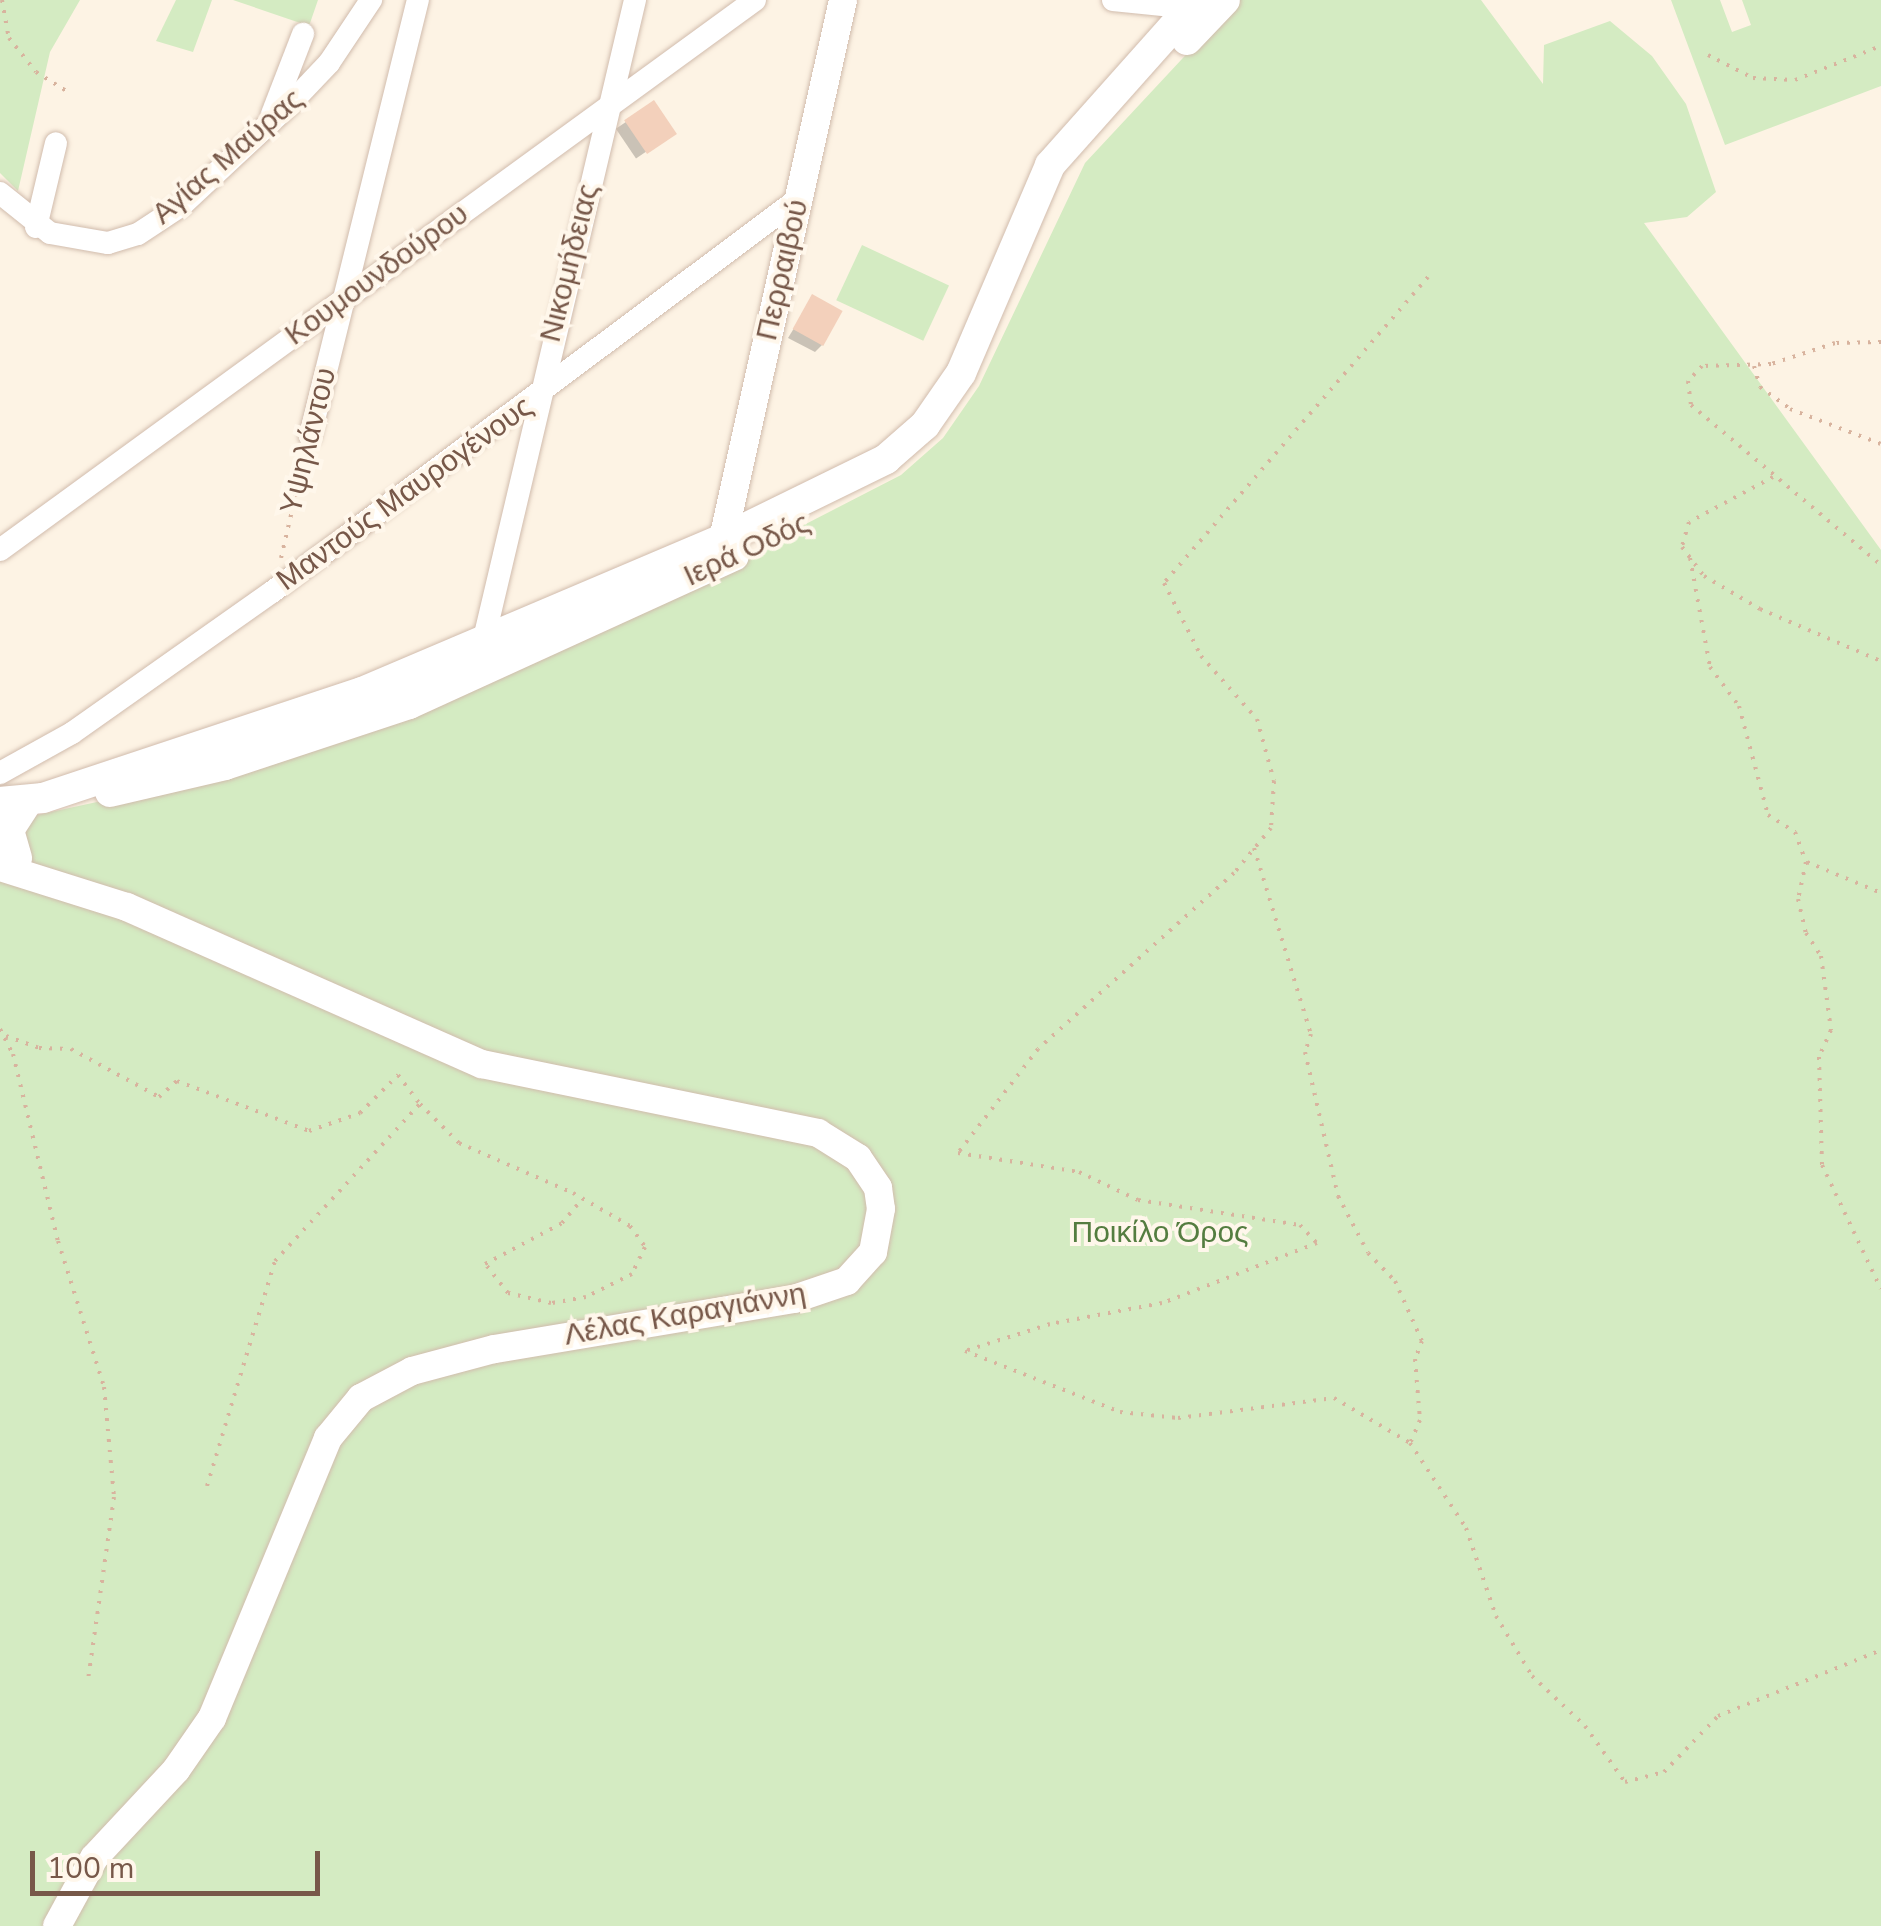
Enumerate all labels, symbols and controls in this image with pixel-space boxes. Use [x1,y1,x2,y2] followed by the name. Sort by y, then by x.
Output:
[145,82,311,232] street label: Αγίας Μαύρας
[533,180,607,346] street label: Νικομήδειας
[278,196,476,354] street label: Κουμουνδούρου
[749,196,817,344] street label: Περραιβού
[273,364,345,518] street label: Υψηλάντου
[270,389,540,599] street label: Μαντούς Μαυρογένους
[678,505,816,595] street label: Ιερά Οδός
[1071,1215,1249,1251] park label: Ποικίλο Όρος
[561,1276,809,1354] street label: Λέλας Καραγιάννη
[35,1831,325,1893] scale bar
[47,1848,134,1889] text: 100 m

